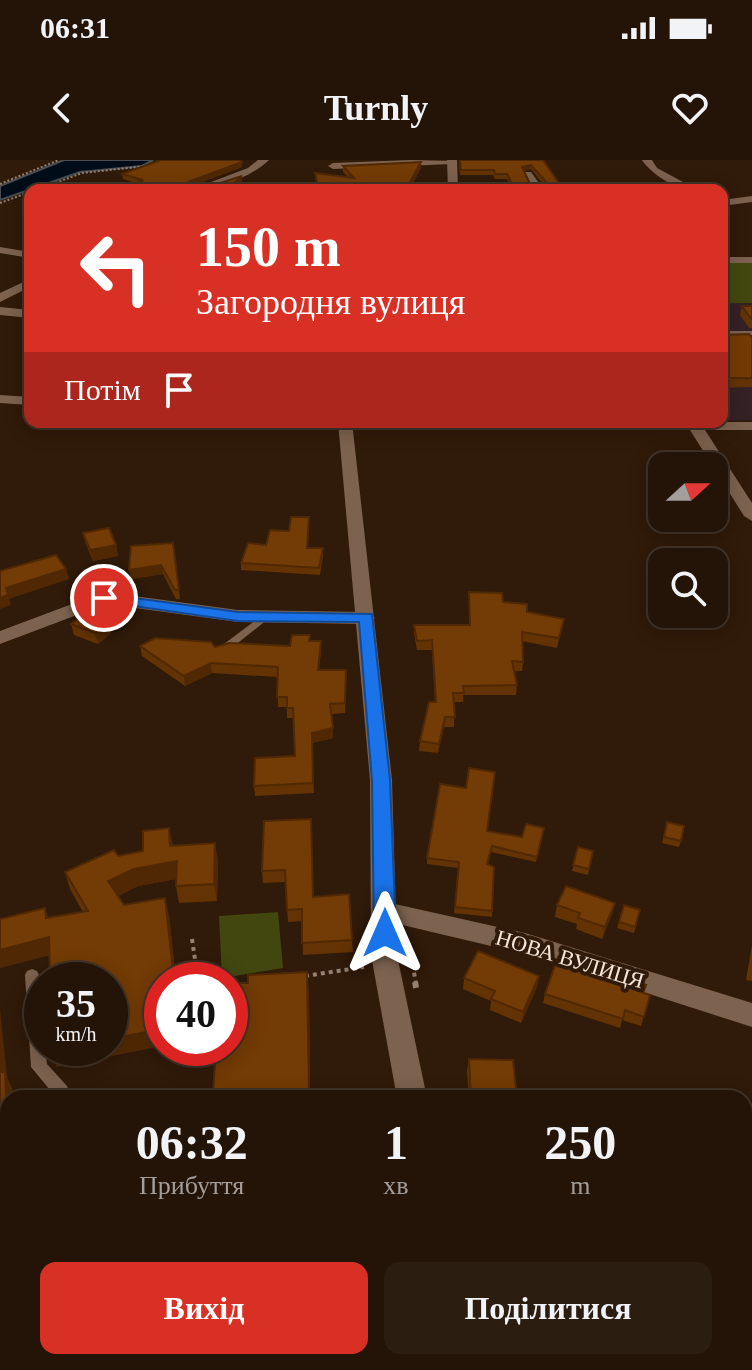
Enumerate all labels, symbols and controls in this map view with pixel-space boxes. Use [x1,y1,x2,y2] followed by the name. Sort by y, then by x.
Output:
[40,11,110,44] text: 06:31
[40,86,84,130] icon: back
[668,86,712,130] icon: heart
[324,88,428,128] text: Turnly
[64,216,168,320] icon: left
[196,216,341,278] text: 150 m
[196,282,465,322] text: Загородня вулиця
[157,368,201,412] icon: arrive
[64,373,141,406] text: Потім
[648,452,728,532] north arrow
[648,452,728,628] map controls
[648,548,728,628] button: search
[70,564,138,632] pin
[82,576,126,620] icon: arrive
[343,891,427,975] position arrow
[493,925,648,994] street label: НОВА ВУЛИЦЯ
[144,962,248,1066] speed limit sign: 40
[56,981,96,1026] text: 35
[55,1023,97,1045] text: km/h
[136,1116,248,1169] text: 06:32
[384,1116,408,1169] text: 1
[544,1116,616,1169] text: 250
[139,1171,244,1200] text: Прибуття
[383,1171,409,1200] text: хв
[570,1171,590,1200] text: m
[40,1262,368,1354] button: Вихід
[384,1262,712,1354] button: Поділитися

